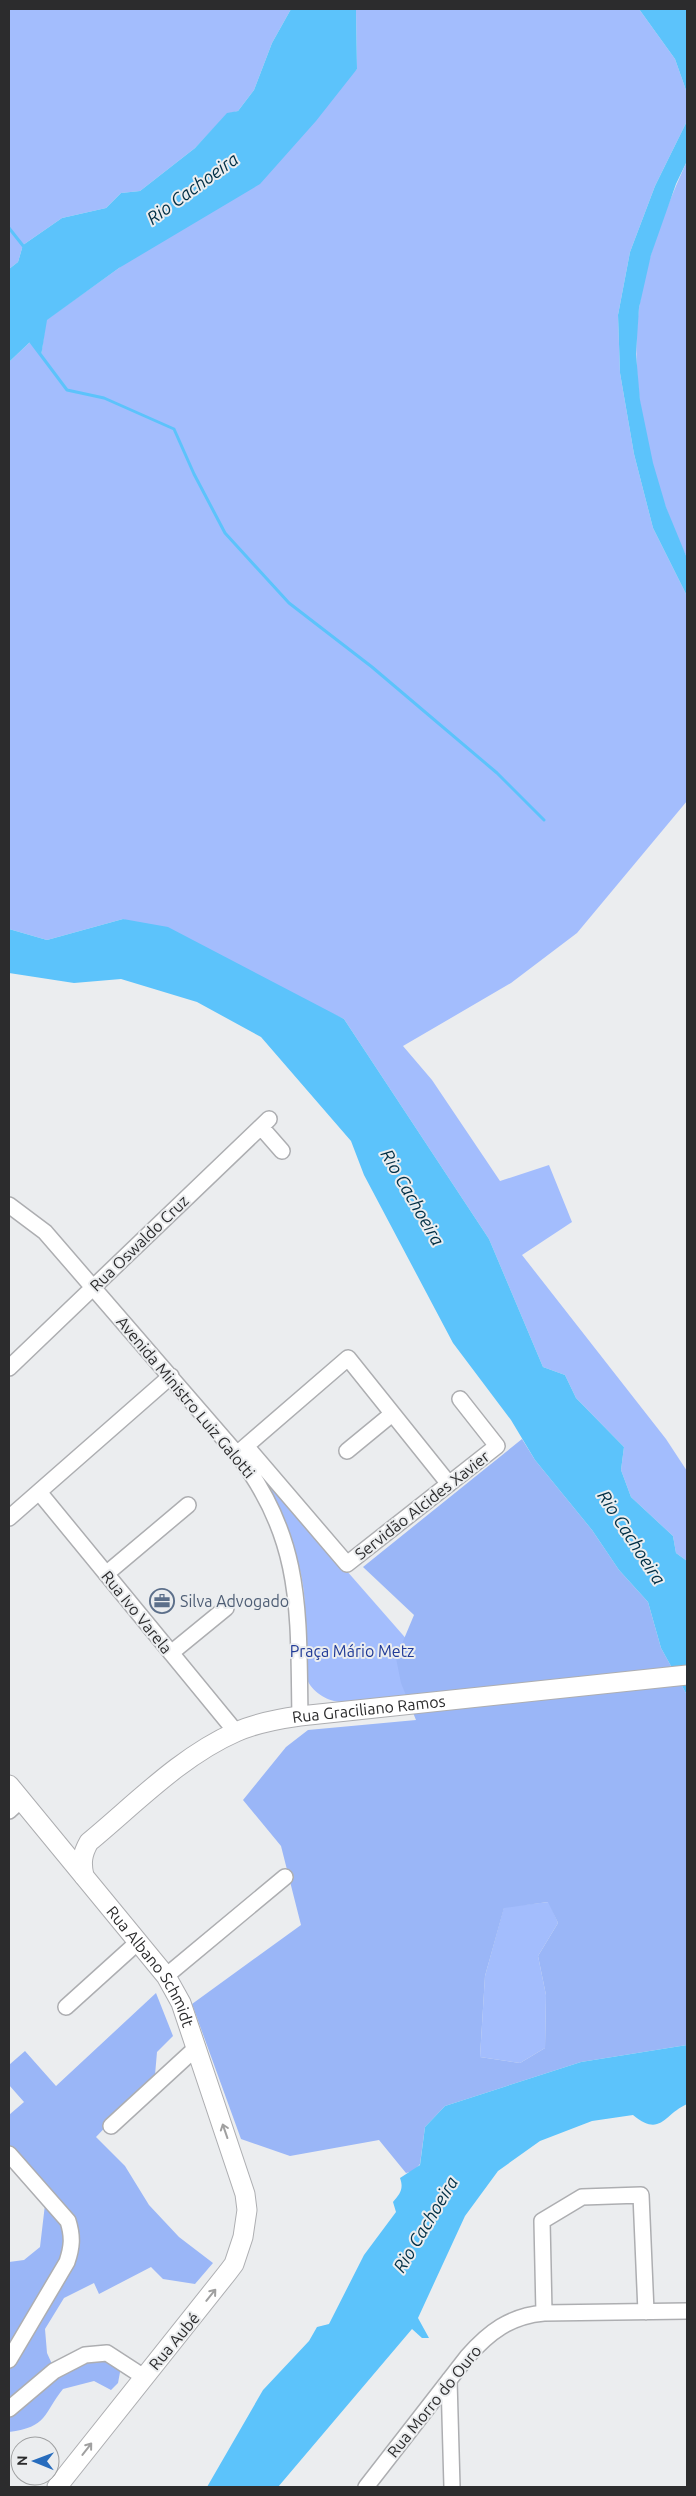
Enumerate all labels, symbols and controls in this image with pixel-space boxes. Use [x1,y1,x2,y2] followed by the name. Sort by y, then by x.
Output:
[142,148,242,228] water label: Rio Cachoeira
[377,1145,449,1249] water label: Rio Cachoeira
[86,1191,192,1295] street label: Rua Oswaldo Cruz
[113,1313,259,1481] street label: Avenida Ministro Luiz Galotti
[351,1447,493,1563] street label: Servidão Alcides Xavier
[594,1486,670,1588] water label: Rio Cachoeira
[98,1567,176,1657] street label: Rua Ivo Varela
[149,1588,175,1614] office icon: Silva Advogado
[180,1592,289,1610] place label: Silva Advogado
[290,1642,414,1660] park label: Praça Mário Metz
[291,1692,446,1726] street label: Rua Graciliano Ramos
[103,1902,198,2030] street label: Rua Albano Schmidt
[220,2123,230,2139] one-way arrow
[389,2172,462,2275] water label: Rio Cachoeira
[206,2289,217,2302] one-way arrow
[145,2309,203,2373] street label: Rua Aubé
[383,2341,485,2461] street label: Rua Morro do Ouro
[10,2436,60,2486] north arrow
[82,2443,93,2456] one-way arrow
[14,2455,30,2466] text: N

